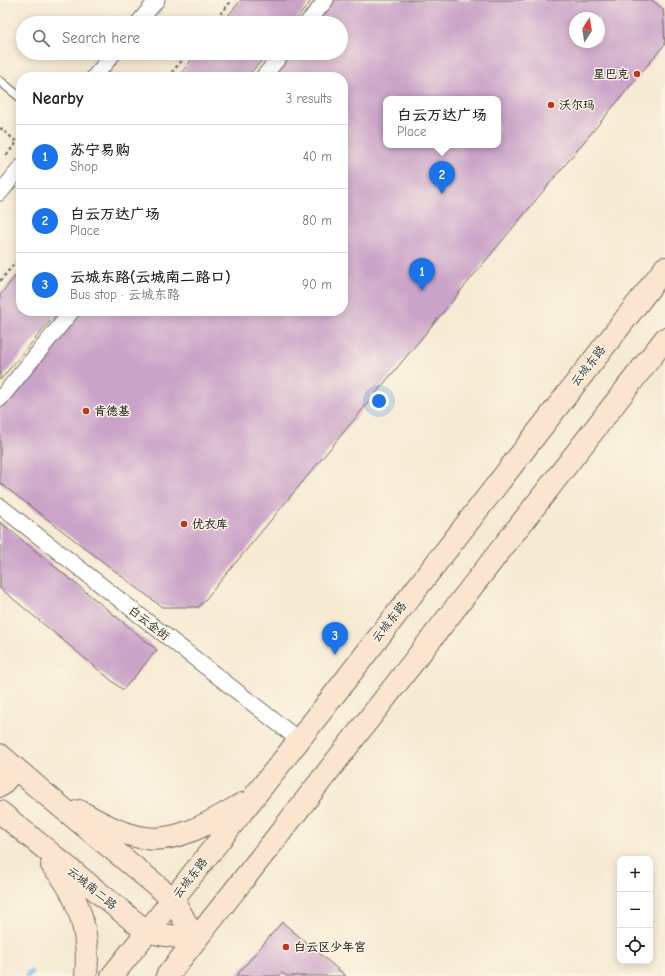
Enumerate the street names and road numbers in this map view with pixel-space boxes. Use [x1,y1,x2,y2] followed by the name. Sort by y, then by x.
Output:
[568,343,608,389] street label: 云城东路
[369,599,409,645] street label: 云城东路
[126,603,172,643] street label: 白云金街
[170,855,210,901] street label: 云城东路
[64,864,120,912] street label: 云城南二路

